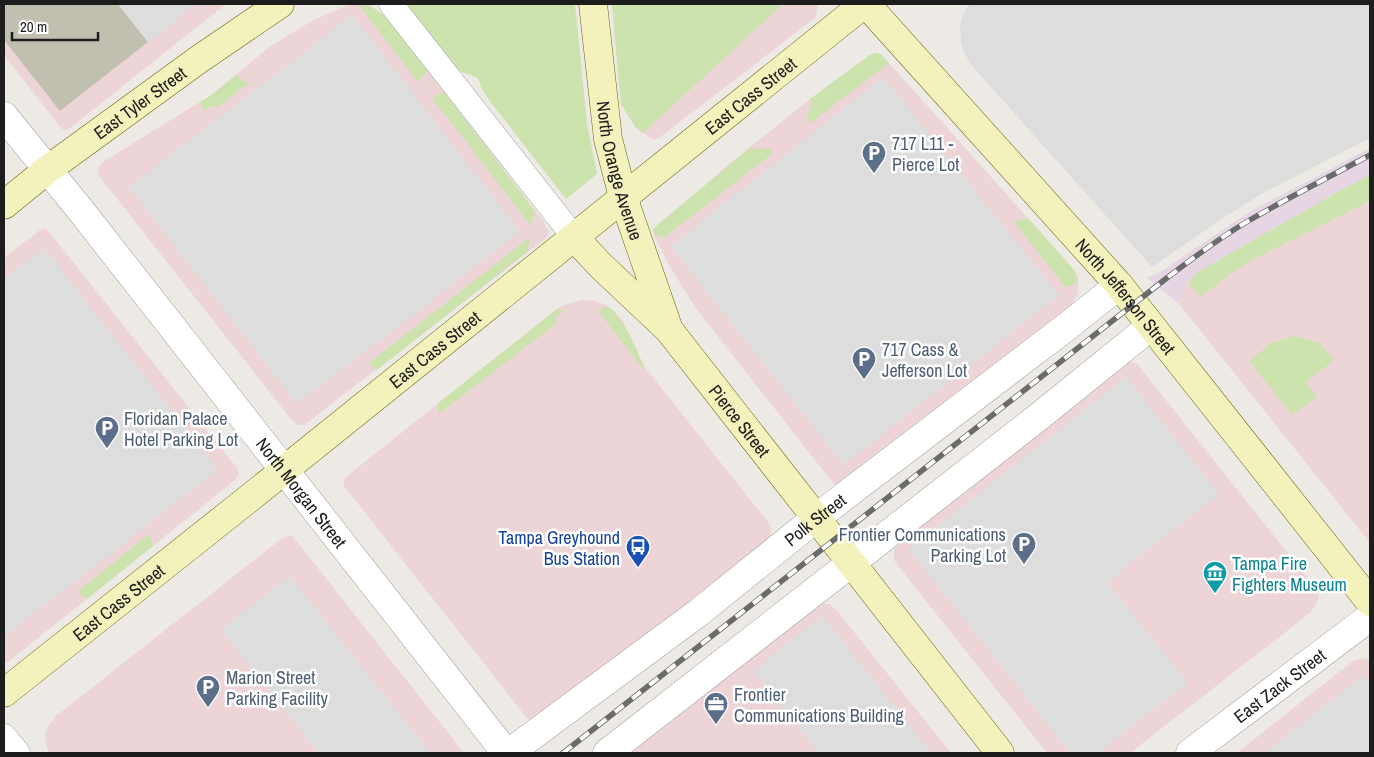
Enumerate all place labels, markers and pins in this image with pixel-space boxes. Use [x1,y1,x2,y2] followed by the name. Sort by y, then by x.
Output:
[892,131,959,177] place label: 717 L11 - Pierce Lot
[861,140,887,174] parking icon: 717 L11 - Pierce Lot
[882,337,967,383] place label: 717 Cass & Jefferson Lot
[851,346,877,380] parking icon: 717 Cass & Jefferson Lot
[124,406,238,452] place label: Floridan Palace Hotel Parking Lot
[94,415,120,449] parking icon: Floridan Palace Hotel Parking Lot
[839,522,1006,568] place label: Frontier Communications Parking Lot
[498,525,620,571] place label: Tampa Greyhound Bus Station
[1011,531,1037,565] parking icon: Frontier Communications Parking Lot
[625,534,651,568] bus stop icon: Tampa Greyhound Bus Station
[1232,551,1347,597] place label: Tampa Fire Fighters Museum
[1202,560,1228,594] museum icon: Tampa Fire Fighters Museum
[226,665,328,711] place label: Marion Street Parking Facility
[195,674,221,708] parking icon: Marion Street Parking Facility
[734,682,905,728] place label: Frontier Communications Building
[703,691,729,725] office icon: Frontier Communications Building

